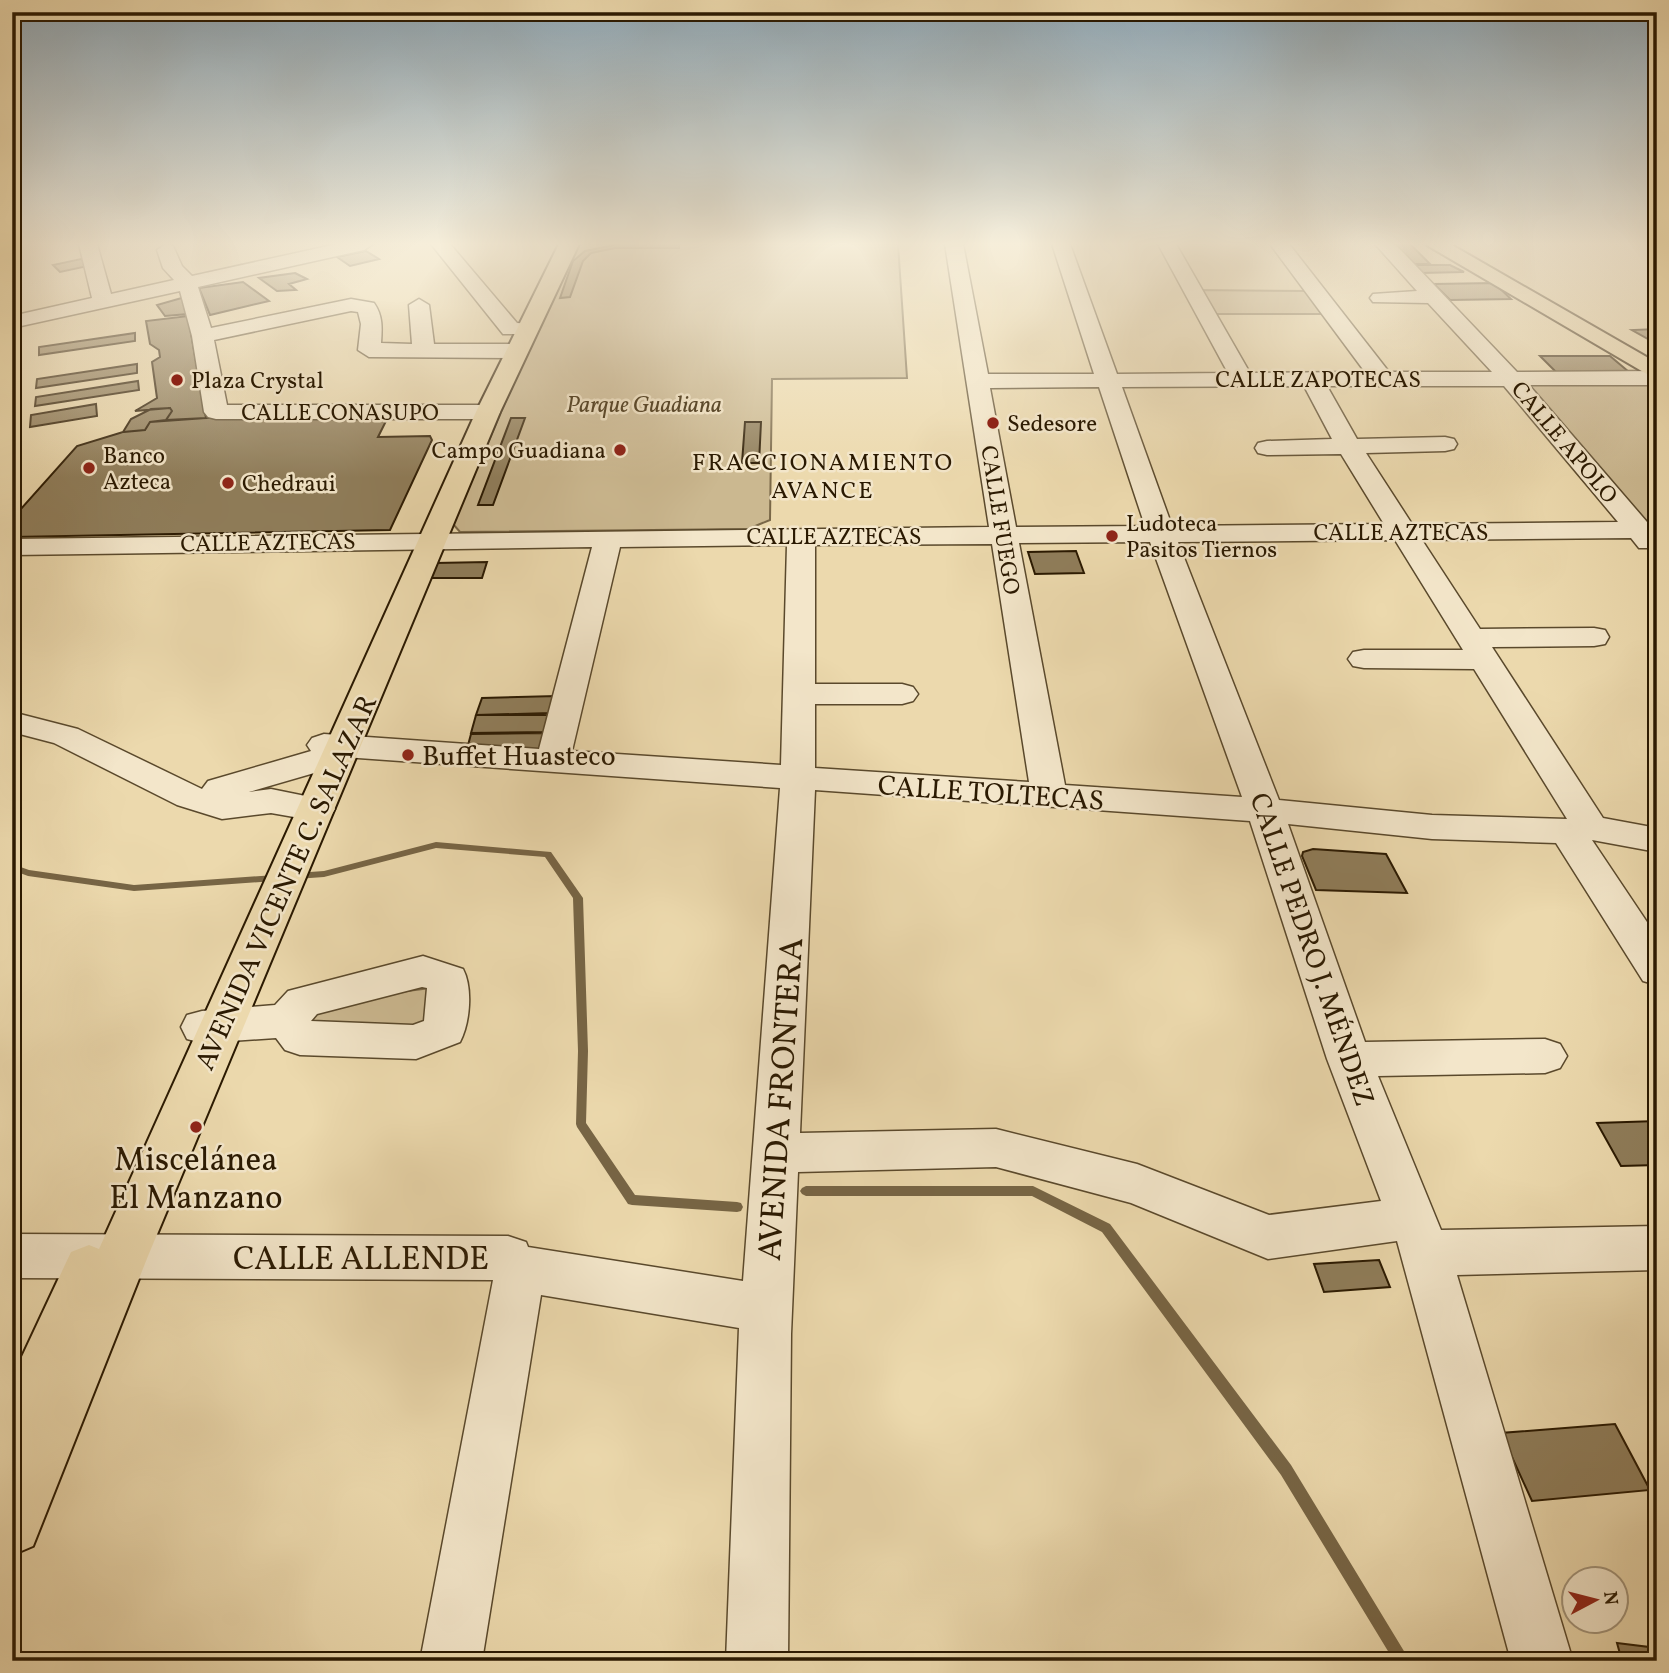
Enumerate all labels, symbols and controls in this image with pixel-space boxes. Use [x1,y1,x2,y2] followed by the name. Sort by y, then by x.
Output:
[1215,365,1421,397] street label: CALLE ZAPOTECAS
[191,366,324,398] place label: Plaza Crystal
[169,372,185,388] marker: Plaza Crystal
[1503,375,1624,512] street label: CALLE APOLO
[566,390,722,422] park label: Parque Guadiana
[241,398,439,430] street label: CALLE CONASUPO
[1007,409,1097,441] place label: Sedesore
[985,415,1001,431] marker: Sedesore
[431,436,606,468] place label: Campo Guadiana
[103,441,171,499] place label: Banco Azteca
[612,442,628,458] marker: Campo Guadiana
[971,443,1027,597] street label: CALLE FUEGO
[692,447,954,509] district label: FRACCIONAMIENTO AVANCE
[81,460,97,476] marker: Banco Azteca
[242,469,336,501] place label: Chedraui
[220,475,236,491] marker: Chedraui
[1126,509,1277,567] place label: Ludoteca Pasitos Tiernos
[1313,518,1489,550] street label: CALLE AZTECAS
[746,522,922,554] street label: CALLE AZTECAS
[180,526,356,562] street label: CALLE AZTECAS
[1104,528,1120,544] marker: Ludoteca Pasitos Tiernos
[187,689,388,1077] street label: AVENIDA VICENTE C. SALAZAR
[422,738,616,777] place label: Buffet Huasteco
[400,747,416,763] marker: Buffet Huasteco
[876,767,1105,822] street label: CALLE TOLTECAS
[1239,788,1383,1112] street label: CALLE PEDRO J. MÉNDEZ
[749,936,817,1262] street label: AVENIDA FRONTERA
[188,1119,204,1135] marker: Miscelánea El Manzano
[109,1139,283,1223] place label: Miscelánea El Manzano
[233,1238,489,1284] street label: CALLE ALLENDE
[1560,1564,1630,1634] north arrow
[1596,1590,1624,1607] text: N

